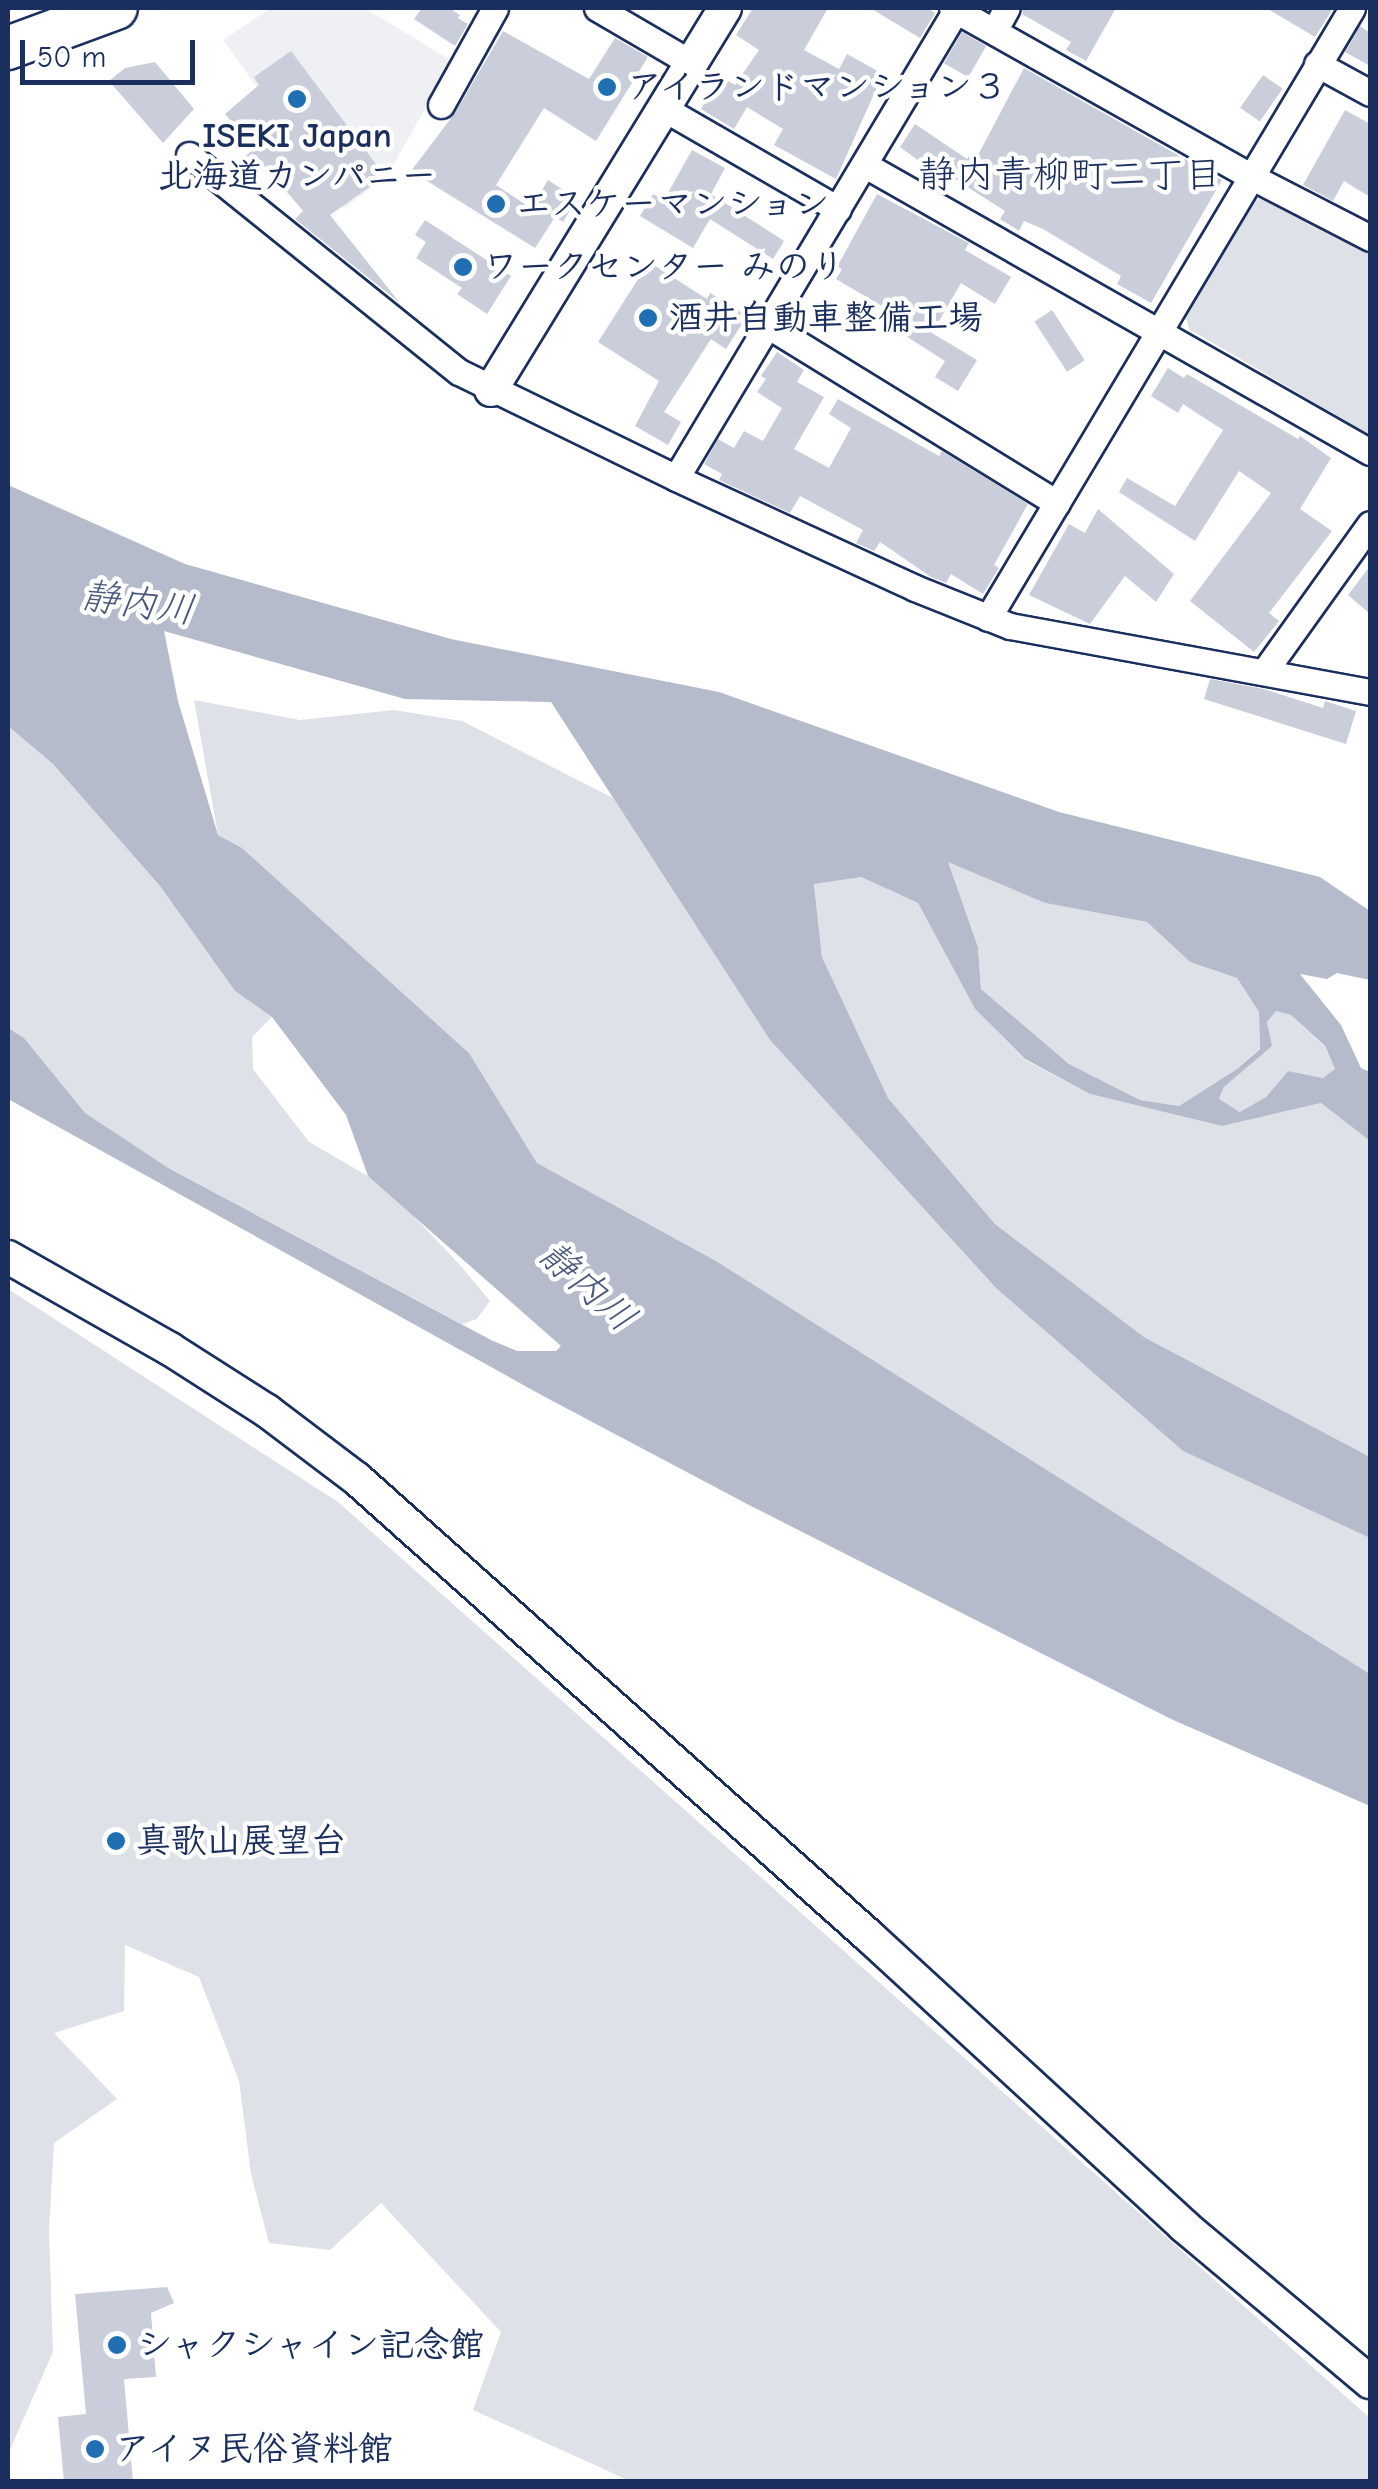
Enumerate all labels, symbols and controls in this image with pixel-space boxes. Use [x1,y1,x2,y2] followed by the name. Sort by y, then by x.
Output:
[25,20,200,82] scale bar
[37,40,106,75] text: 50 m
[627,66,1012,108] place label: アイランドマンション３
[596,76,618,98] marker: アイランドマンション３
[286,88,308,110] marker: ISEKI Japan 北海道カンパニー
[157,115,437,197] place label: ISEKI Japan 北海道カンパニー
[918,153,1222,199] district label: 静内青柳町二丁目
[516,183,831,225] place label: エスケーマンション
[485,193,507,215] marker: エスケーマンション
[483,246,845,288] place label: ワークセンター みのり
[452,256,474,278] marker: ワークセンター みのり
[668,297,983,339] place label: 酒井自動車整備工場
[637,307,659,329] marker: 酒井自動車整備工場
[78,573,198,635] water label: 静内川
[529,1232,645,1342] water label: 静内川
[136,1820,346,1862] place label: 真歌山展望台
[105,1830,127,1852] marker: 真歌山展望台
[137,2324,487,2366] place label: シャクシャイン記念館
[106,2334,128,2356] marker: シャクシャイン記念館
[115,2428,395,2470] place label: アイヌ民俗資料館
[84,2438,106,2460] marker: アイヌ民俗資料館

